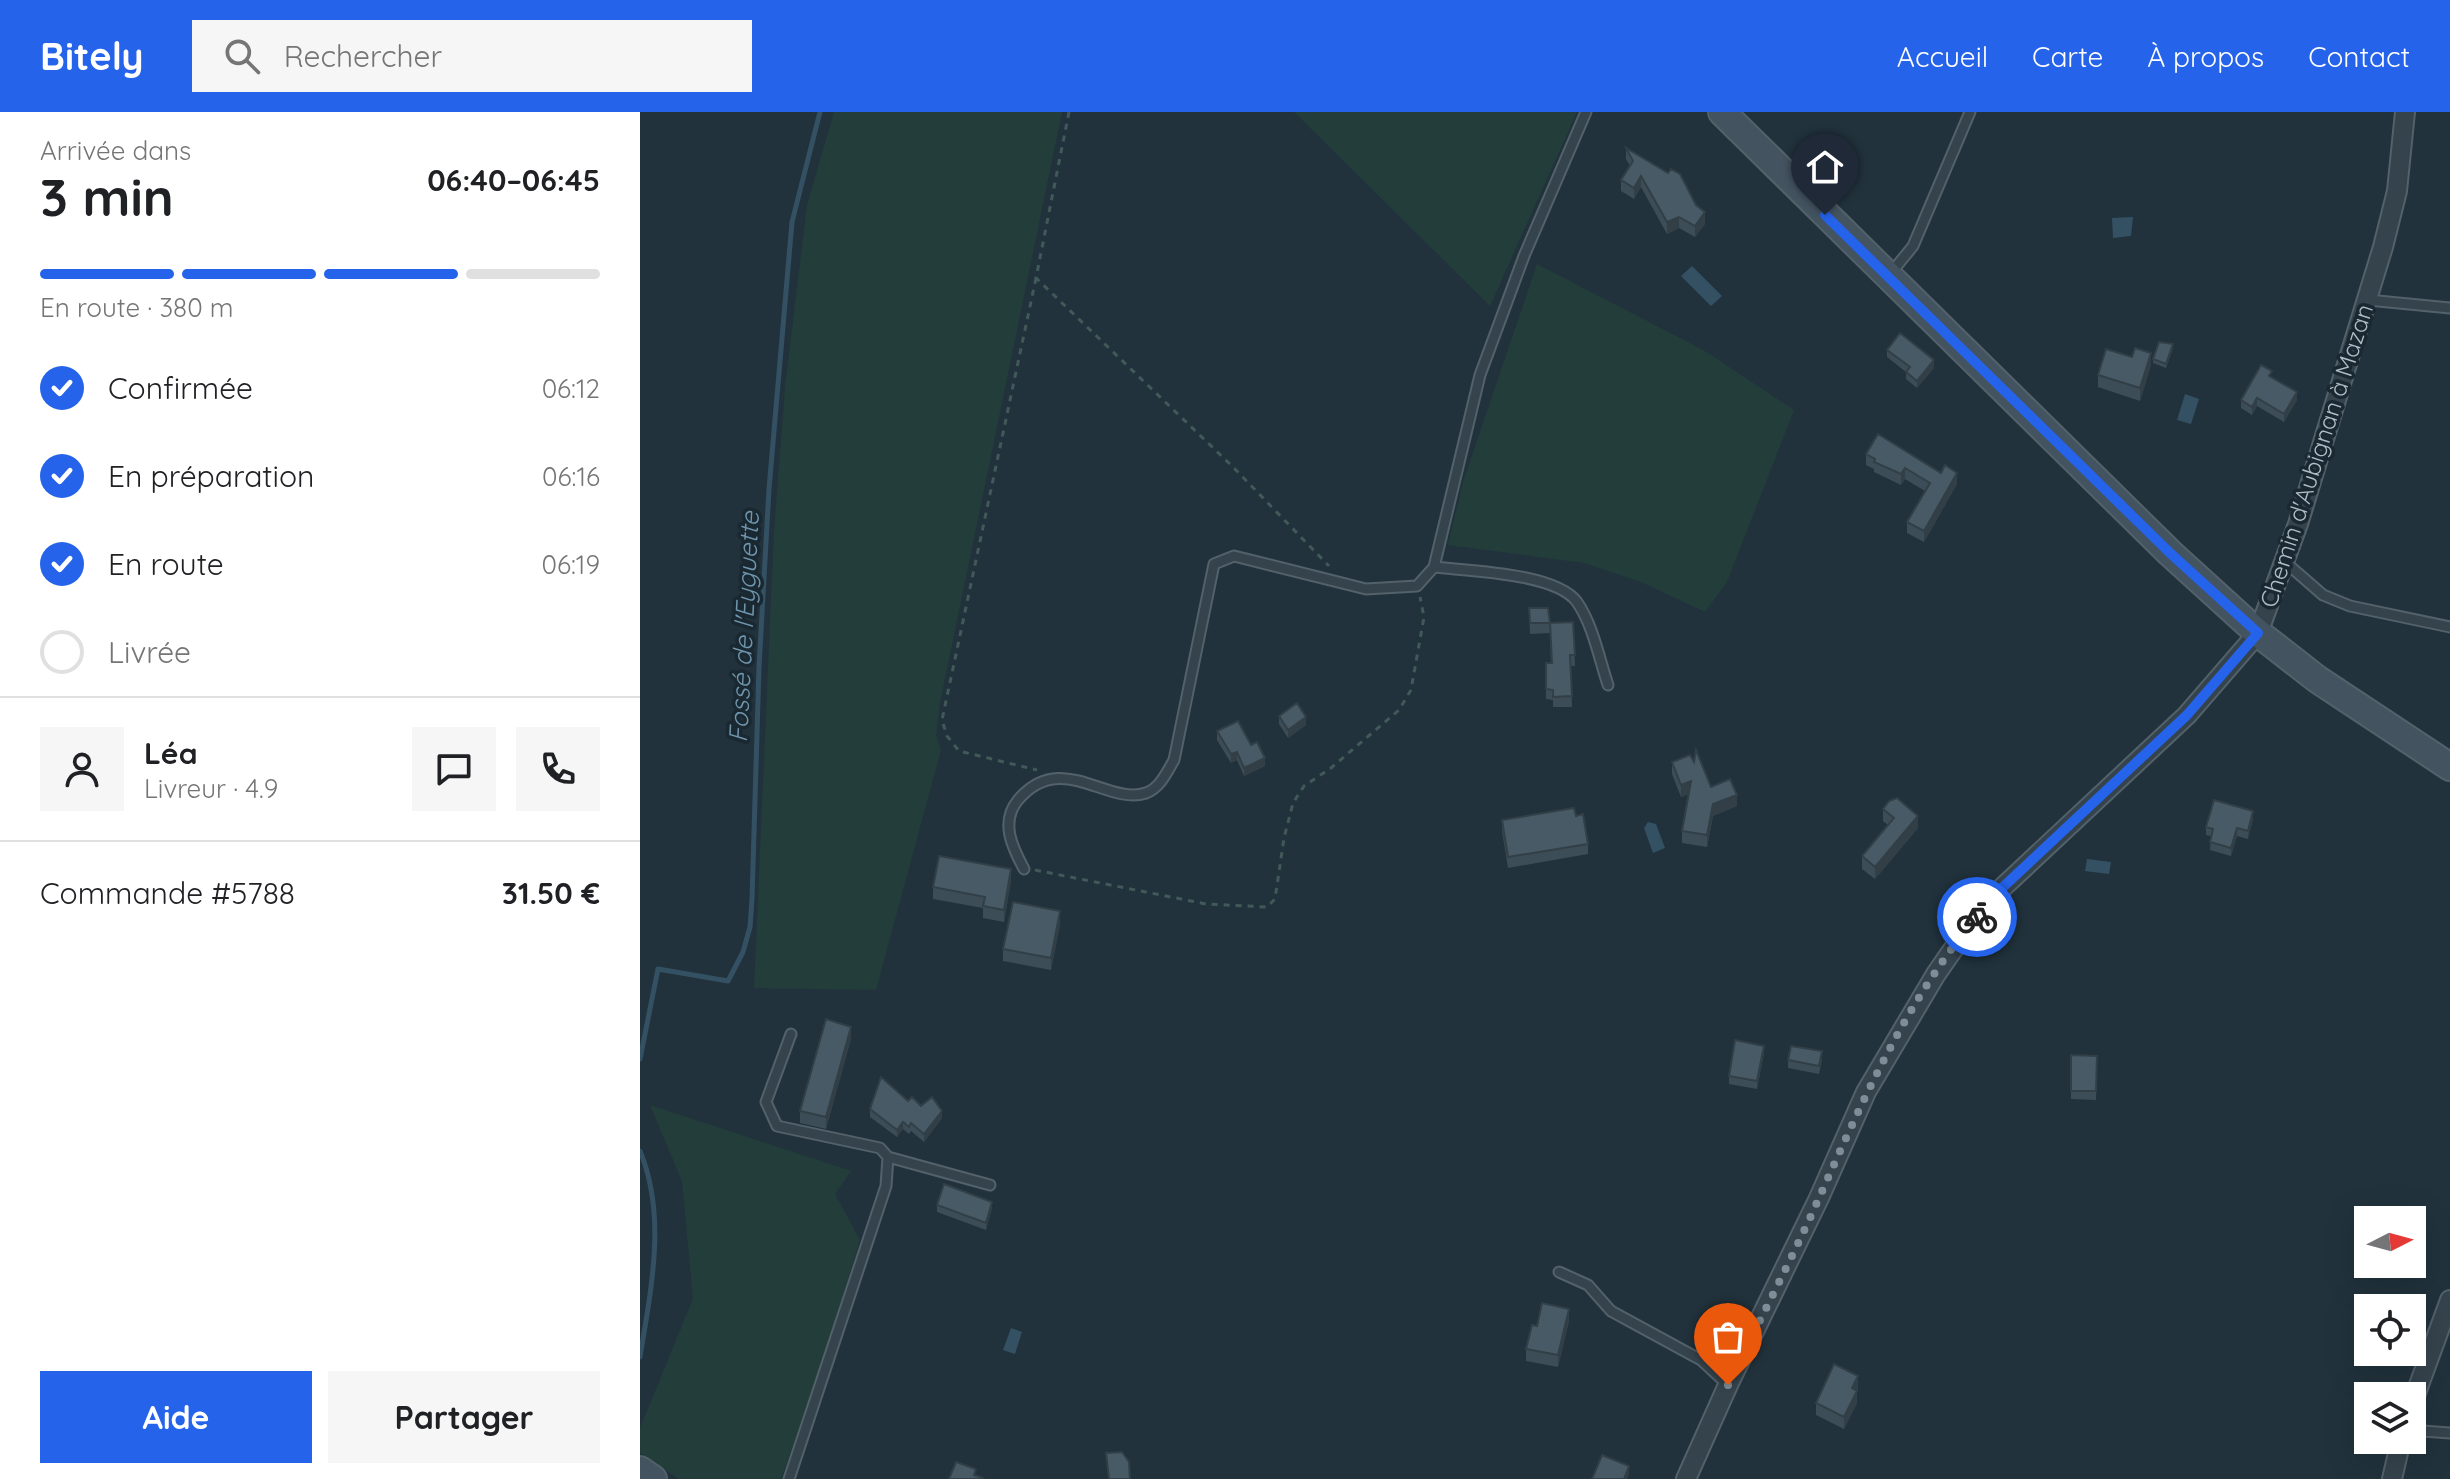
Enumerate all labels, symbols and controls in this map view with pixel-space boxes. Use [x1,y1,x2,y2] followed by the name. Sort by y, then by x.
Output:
[192,20,752,92] search box
[40,32,144,80] text: Bitely
[220,34,264,78] icon: search
[284,37,442,75] text: Rechercher
[1897,39,1988,74] text: Accueil
[2032,39,2103,74] text: Carte
[2147,39,2264,74] text: À propos
[2308,39,2410,74] text: Contact
[1791,133,1859,215] pin
[40,134,191,167] text: Arrivée dans
[1803,145,1847,189] icon: home
[427,161,600,199] text: 06:40–06:45
[40,164,174,229] text: 3 min
[40,291,233,324] text: En route · 380 m
[2253,300,2379,611] street label: Chemin d'Aubignan à Mazan
[40,366,84,410] icon: check
[108,369,253,407] text: Confirmée
[542,372,600,405] text: 06:12
[40,454,84,498] icon: check
[108,457,314,495] text: En préparation
[542,460,600,493] text: 06:16
[721,509,766,743] water label: Fossé de l'Eyguette
[40,542,84,586] icon: check
[108,545,224,583] text: En route
[542,548,600,581] text: 06:19
[108,633,191,671] text: Livrée
[40,727,124,811] button: person
[412,727,496,811] button: chat
[516,727,600,811] button: phone
[144,734,198,772] text: Léa
[144,772,278,805] text: Livreur · 4.9
[40,874,295,912] text: Commande #5788
[502,874,600,912] text: 31.50 €
[1937,877,2017,957] courier
[1955,895,1999,939] icon: bike
[2354,1206,2426,1278] north arrow
[2354,1206,2426,1454] map controls
[2354,1294,2426,1366] button: locate
[1694,1303,1762,1385] pin
[1706,1315,1750,1359] icon: bag
[40,1371,312,1463] button: Aide
[328,1371,600,1463] button: Partager
[2354,1382,2426,1454] button: layers

